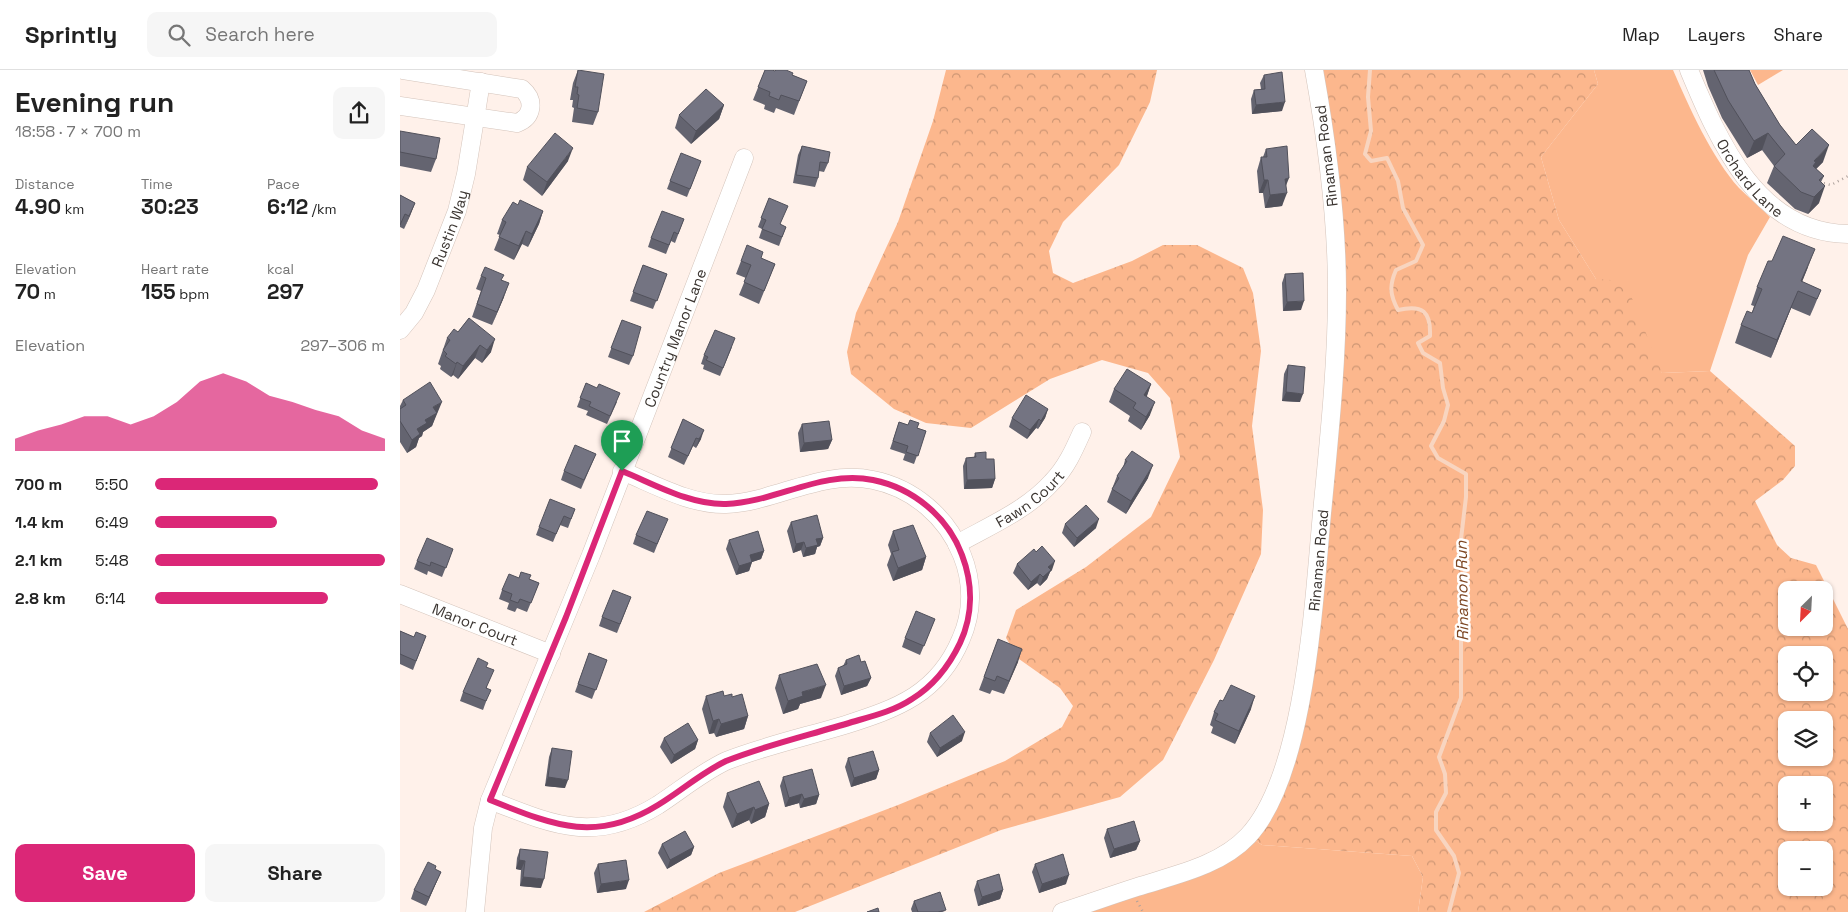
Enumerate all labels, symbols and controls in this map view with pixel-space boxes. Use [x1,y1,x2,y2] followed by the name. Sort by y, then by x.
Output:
[147,12,497,57] search box
[25,19,117,50] text: Sprintly
[165,21,193,49] icon: search
[205,22,315,47] text: Search here
[1622,23,1660,46] text: Map
[1688,23,1745,46] text: Layers
[1773,23,1823,46] text: Share
[15,84,174,120] text: Evening run
[333,87,385,139] button: share
[1310,104,1342,208] street label: Rinaman Road
[15,121,141,142] text: 18:58 · 7 × 700 m
[1713,135,1788,221] street label: Orchard Lane
[15,175,75,193] text: Distance
[141,175,173,193] text: Time
[267,175,300,193] text: Pace
[427,188,471,269] street label: Rustin Way
[15,193,61,220] text: 4.90
[141,193,199,220] text: 30:23
[267,193,308,220] text: 6:12
[61,200,84,218] text: km
[308,200,337,218] text: /km
[15,260,76,278] text: Elevation
[141,260,209,278] text: Heart rate
[267,260,294,278] text: kcal
[639,266,710,410] street label: Country Manor Lane
[15,278,40,305] text: 70
[141,278,176,305] text: 155
[267,278,304,305] text: 297
[40,285,56,303] text: m
[176,285,209,303] text: bpm
[15,335,85,356] text: Elevation
[301,335,385,356] text: 297–306 m
[601,420,643,471] pin
[608,427,636,455] icon: arrive
[992,466,1068,531] street label: Fawn Court
[15,474,62,495] text: 700 m
[95,474,128,495] text: 5:50
[1304,508,1332,612] street label: Rinaman Road
[15,512,64,533] text: 1.4 km
[95,512,129,533] text: 6:49
[1451,539,1473,641] water label: Rinamon Run
[15,550,62,571] text: 2.1 km
[95,550,129,571] text: 5:48
[1778,581,1832,636] north arrow
[1778,581,1833,896] map controls
[15,588,66,609] text: 2.8 km
[95,588,126,609] text: 6:14
[430,598,521,649] street label: Manor Court
[1778,646,1833,701] button: locate
[1778,711,1833,766] button: layers
[1778,776,1833,831] button: +
[1778,841,1833,896] button: −
[15,844,195,902] button: Save
[205,844,385,902] button: Share

